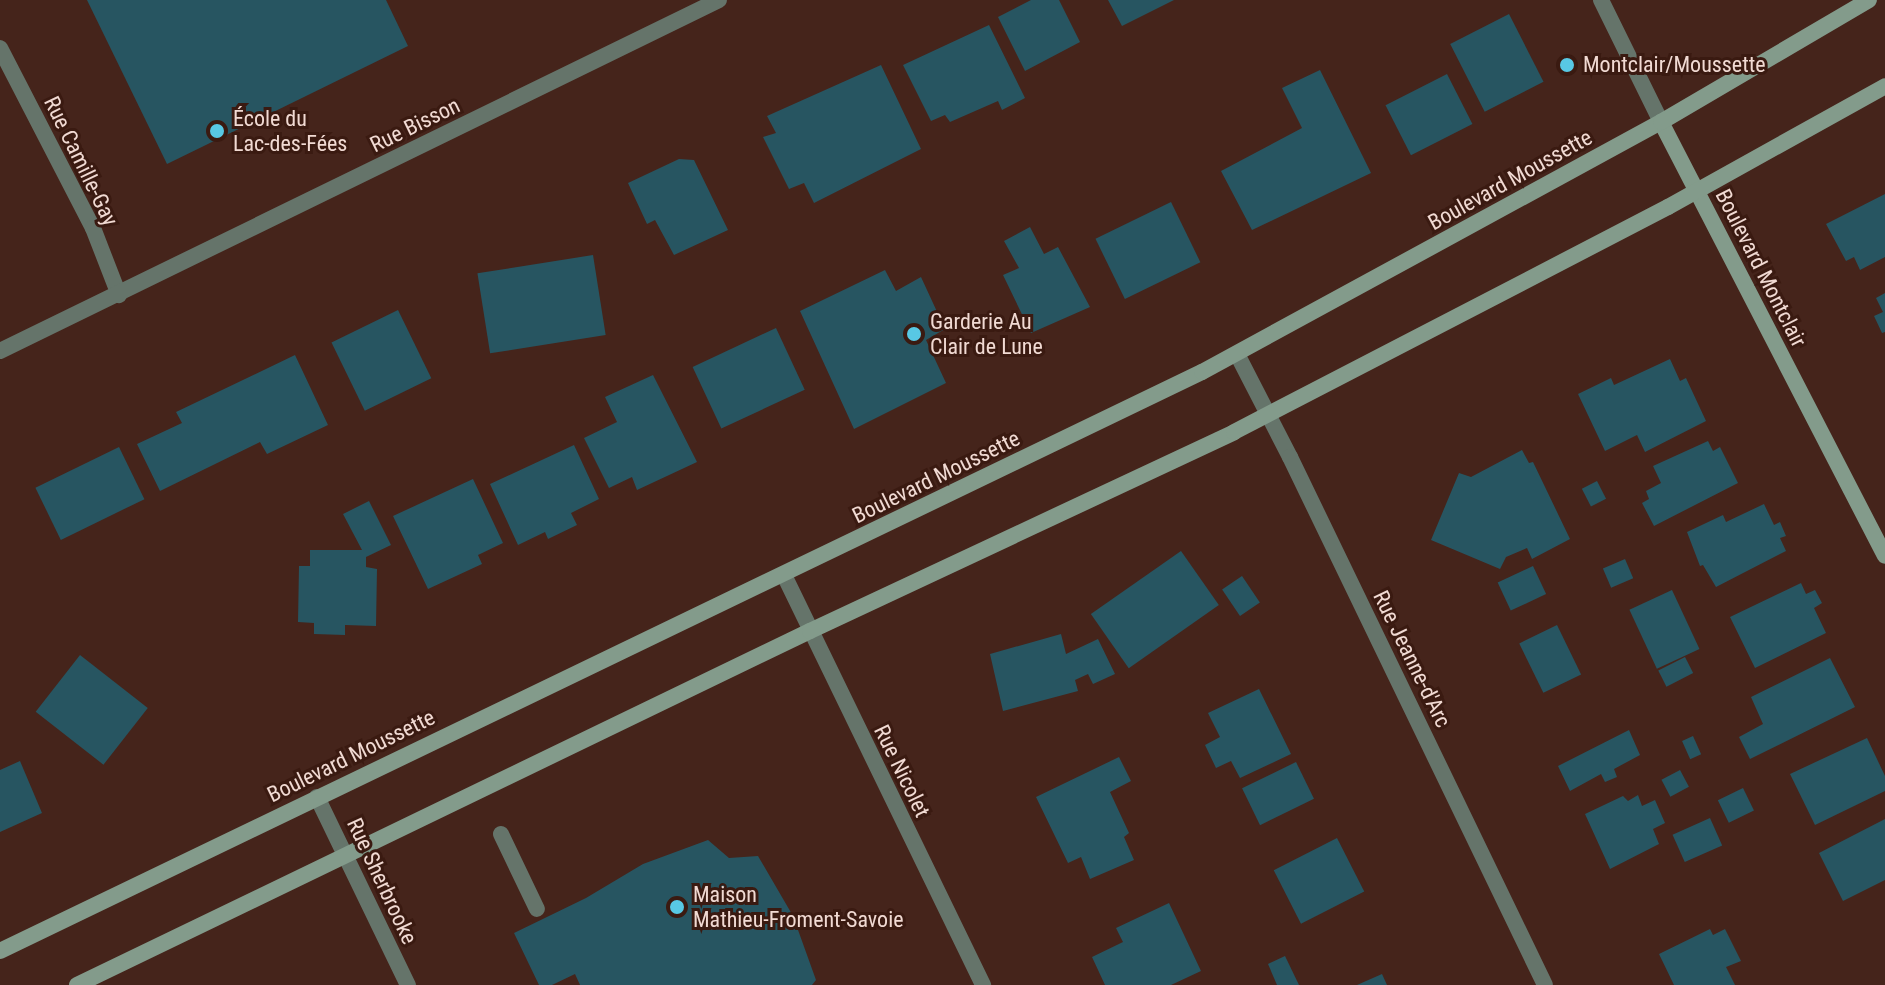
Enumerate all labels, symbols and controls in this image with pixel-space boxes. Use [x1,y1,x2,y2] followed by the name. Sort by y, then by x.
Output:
[1583,52,1765,78] place label: Montclair/Moussette
[1558,56,1576,74] marker: Montclair/Moussette
[38,92,124,230] street label: Rue Camille-Gay
[366,92,464,158] street label: Rue Bisson
[233,105,347,156] place label: École du Lac-des-Fées
[208,122,226,140] marker: École du Lac-des-Fées
[1424,124,1596,236] street label: Boulevard Moussette
[1710,185,1812,351] street label: Boulevard Montclair
[930,308,1043,360] place label: Garderie Au Clair de Lune
[905,325,923,343] marker: Garderie Au Clair de Lune
[848,425,1024,529] street label: Boulevard Moussette
[1367,586,1457,732] street label: Rue Jeanne-d'Arc
[263,704,439,808] street label: Boulevard Moussette
[868,721,936,821] street label: Rue Nicolet
[341,814,423,948] street label: Rue Sherbrooke
[693,881,904,932] place label: Maison Mathieu-Froment-Savoie
[668,898,686,916] marker: Maison Mathieu-Froment-Savoie

